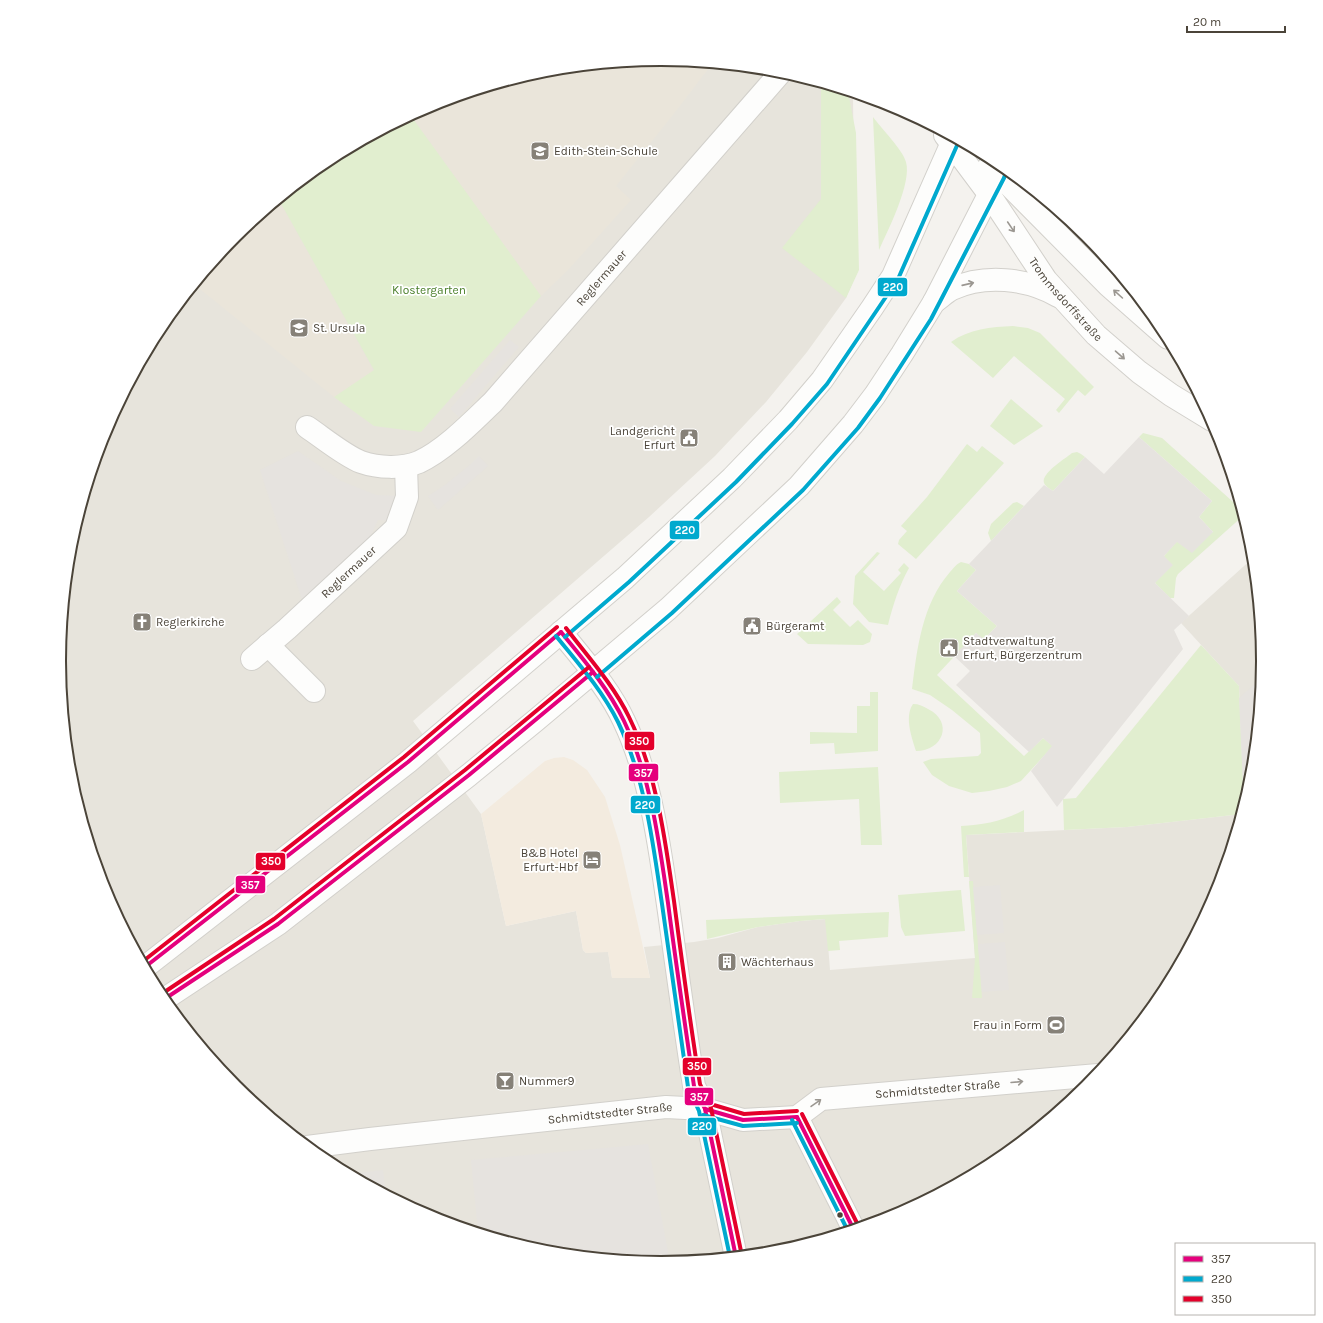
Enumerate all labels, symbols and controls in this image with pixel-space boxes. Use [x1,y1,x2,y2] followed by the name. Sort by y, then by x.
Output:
[1187,8,1285,34] scale bar
[1193,15,1221,29] text: 20 m
[529,140,551,162] school or university icon: Edith-Stein-Schule
[554,144,658,158] place label: Edith-Stein-Schule
[1007,221,1015,232] one-way arrow
[573,246,630,309] street label: Reglermauer
[1026,255,1105,344] street label: Trommsdorffstraße
[877,277,908,297] line badge: 220
[961,280,974,287] one-way arrow
[883,281,903,294] text: 220
[392,283,466,297] park label: Klostergarten
[1113,289,1123,298] one-way arrow
[288,317,310,339] school or university icon: St. Ursula
[313,321,365,335] place label: St. Ursula
[1114,351,1125,360] one-way arrow
[610,424,675,452] place label: Landgericht Erfurt
[678,427,700,449] public building icon: Landgericht Erfurt
[669,520,700,540] line badge: 220
[675,524,695,537] text: 220
[318,543,379,601] street label: Reglermauer
[131,611,153,633] church icon: Reglerkirche
[156,615,224,629] place label: Reglerkirche
[741,615,763,637] public building icon: Bürgeramt
[766,619,825,633] place label: Bürgeramt
[963,634,1082,662] place label: Stadtverwaltung Erfurt, Bürgerzentrum
[938,637,960,659] public building icon: Stadtverwaltung Erfurt, Bürgerzentrum
[624,731,655,751] line badge: 350
[629,735,649,748] text: 350
[628,763,659,782] line badge: 357
[634,767,653,780] text: 357
[630,795,661,814] line badge: 220
[635,799,655,812] text: 220
[521,846,579,874] place label: B&B Hotel Erfurt-Hbf
[581,849,603,871] hotel icon: B&B Hotel Erfurt-Hbf
[255,852,286,871] line badge: 350
[261,855,281,868] text: 350
[235,875,266,894] line badge: 357
[241,879,260,892] text: 357
[716,951,738,973] building icon: Wächterhaus
[741,955,814,969] place label: Wächterhaus
[1045,1014,1067,1036] sports icon: Frau in Form
[973,1018,1042,1032] place label: Frau in Form
[682,1057,712,1076] line badge: 350
[687,1060,707,1073] text: 350
[494,1070,516,1092] bar icon: Nummer9
[519,1074,574,1088] place label: Nummer9
[875,1077,1001,1101] street label: Schmidtstedter Straße
[1010,1079,1023,1086] one-way arrow
[684,1087,714,1106] line badge: 357
[690,1091,709,1104] text: 357
[811,1099,822,1107] one-way arrow
[547,1100,673,1127] street label: Schmidtstedter Straße
[687,1117,717,1136] line badge: 220
[692,1120,712,1133] text: 220
[835,1210,845,1220] unlabelled marker
[1175,1243,1315,1315] legend
[1211,1252,1231,1266] text: 357
[1211,1272,1232,1286] text: 220
[1211,1292,1232,1306] text: 350

